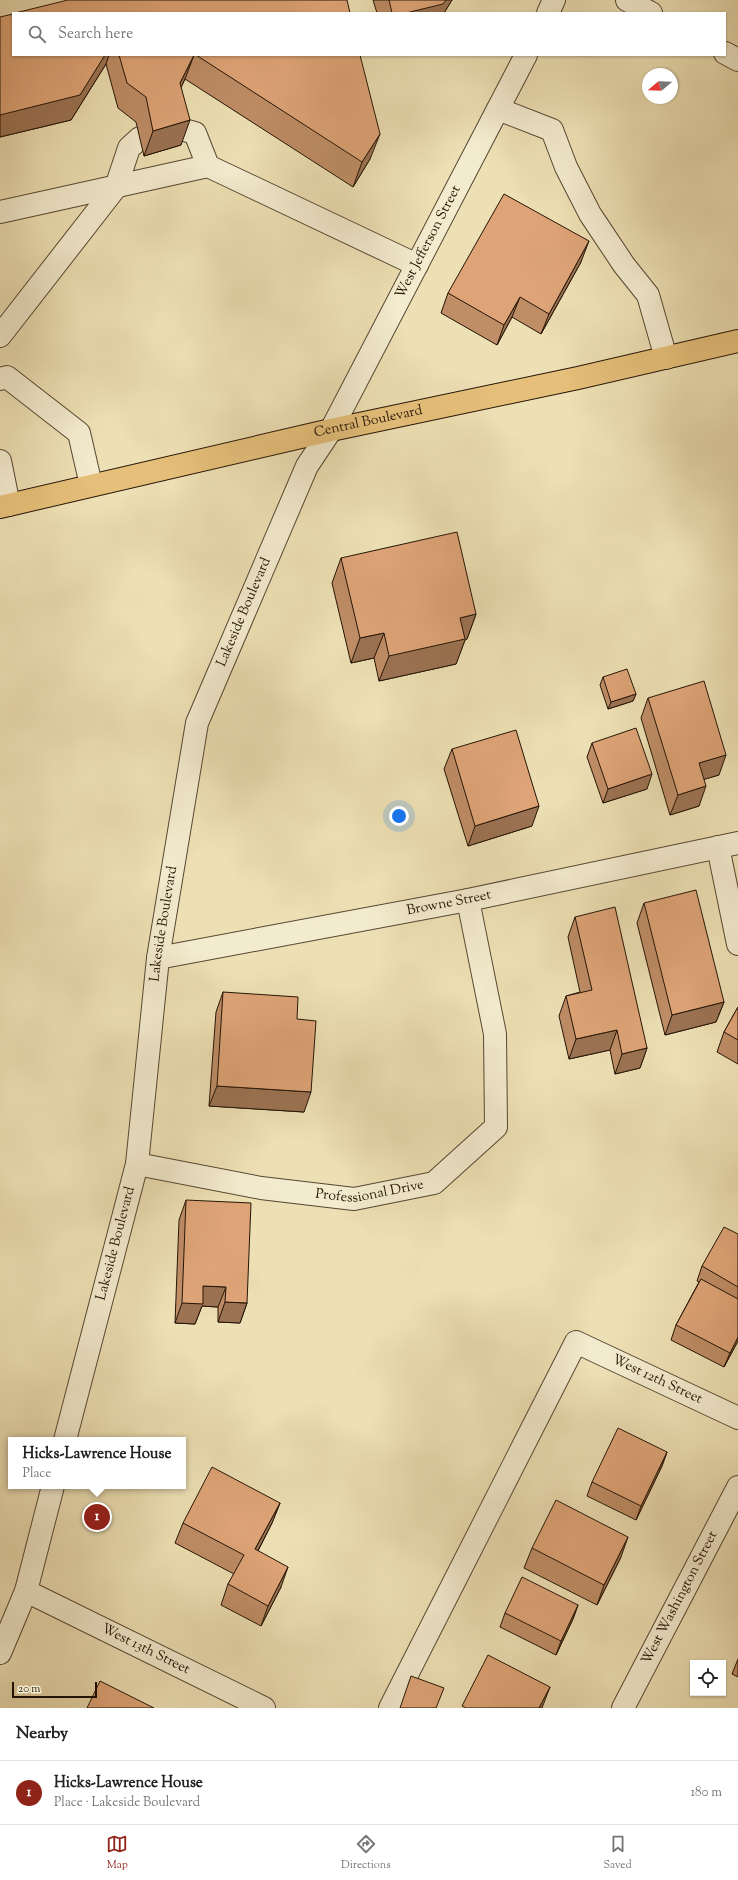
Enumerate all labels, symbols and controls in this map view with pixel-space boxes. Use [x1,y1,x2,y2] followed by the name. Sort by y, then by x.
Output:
[12,12,726,56] search box
[26,23,48,45] icon: search
[58,24,133,45] text: Search here
[642,68,678,104] north arrow
[391,182,467,302] street label: West Jefferson Street
[312,401,425,444] street label: Central Boulevard
[212,554,277,670] street label: Lakeside Boulevard
[389,806,409,826] your location
[146,864,183,983] street label: Lakeside Boulevard
[405,885,493,921] street label: Browne Street
[314,1175,425,1209] street label: Professional Drive
[92,1184,141,1303] street label: Lakeside Boulevard
[609,1350,706,1410] street label: West 12th Street
[8,1437,186,1489] popup
[23,1444,171,1465] text: Hicks-Lawrence House
[23,1465,51,1483] text: Place
[84,1502,110,1532] pin: 1
[637,1528,723,1668] street label: West Washington Street
[98,1619,193,1680] street label: West 13th Street
[690,1660,726,1696] map controls
[690,1660,726,1696] button: locate
[12,1680,97,1699] scale bar
[18,1681,40,1697] text: 20 m
[16,1722,68,1746] text: Nearby
[54,1773,203,1794] text: Hicks-Lawrence House
[27,1784,31,1802] text: 1
[691,1784,722,1802] text: 180 m
[54,1794,200,1812] text: Place · Lakeside Boulevard
[106,1833,128,1873] tab: Map
[341,1833,391,1873] tab: Directions
[603,1833,632,1873] tab: Saved

